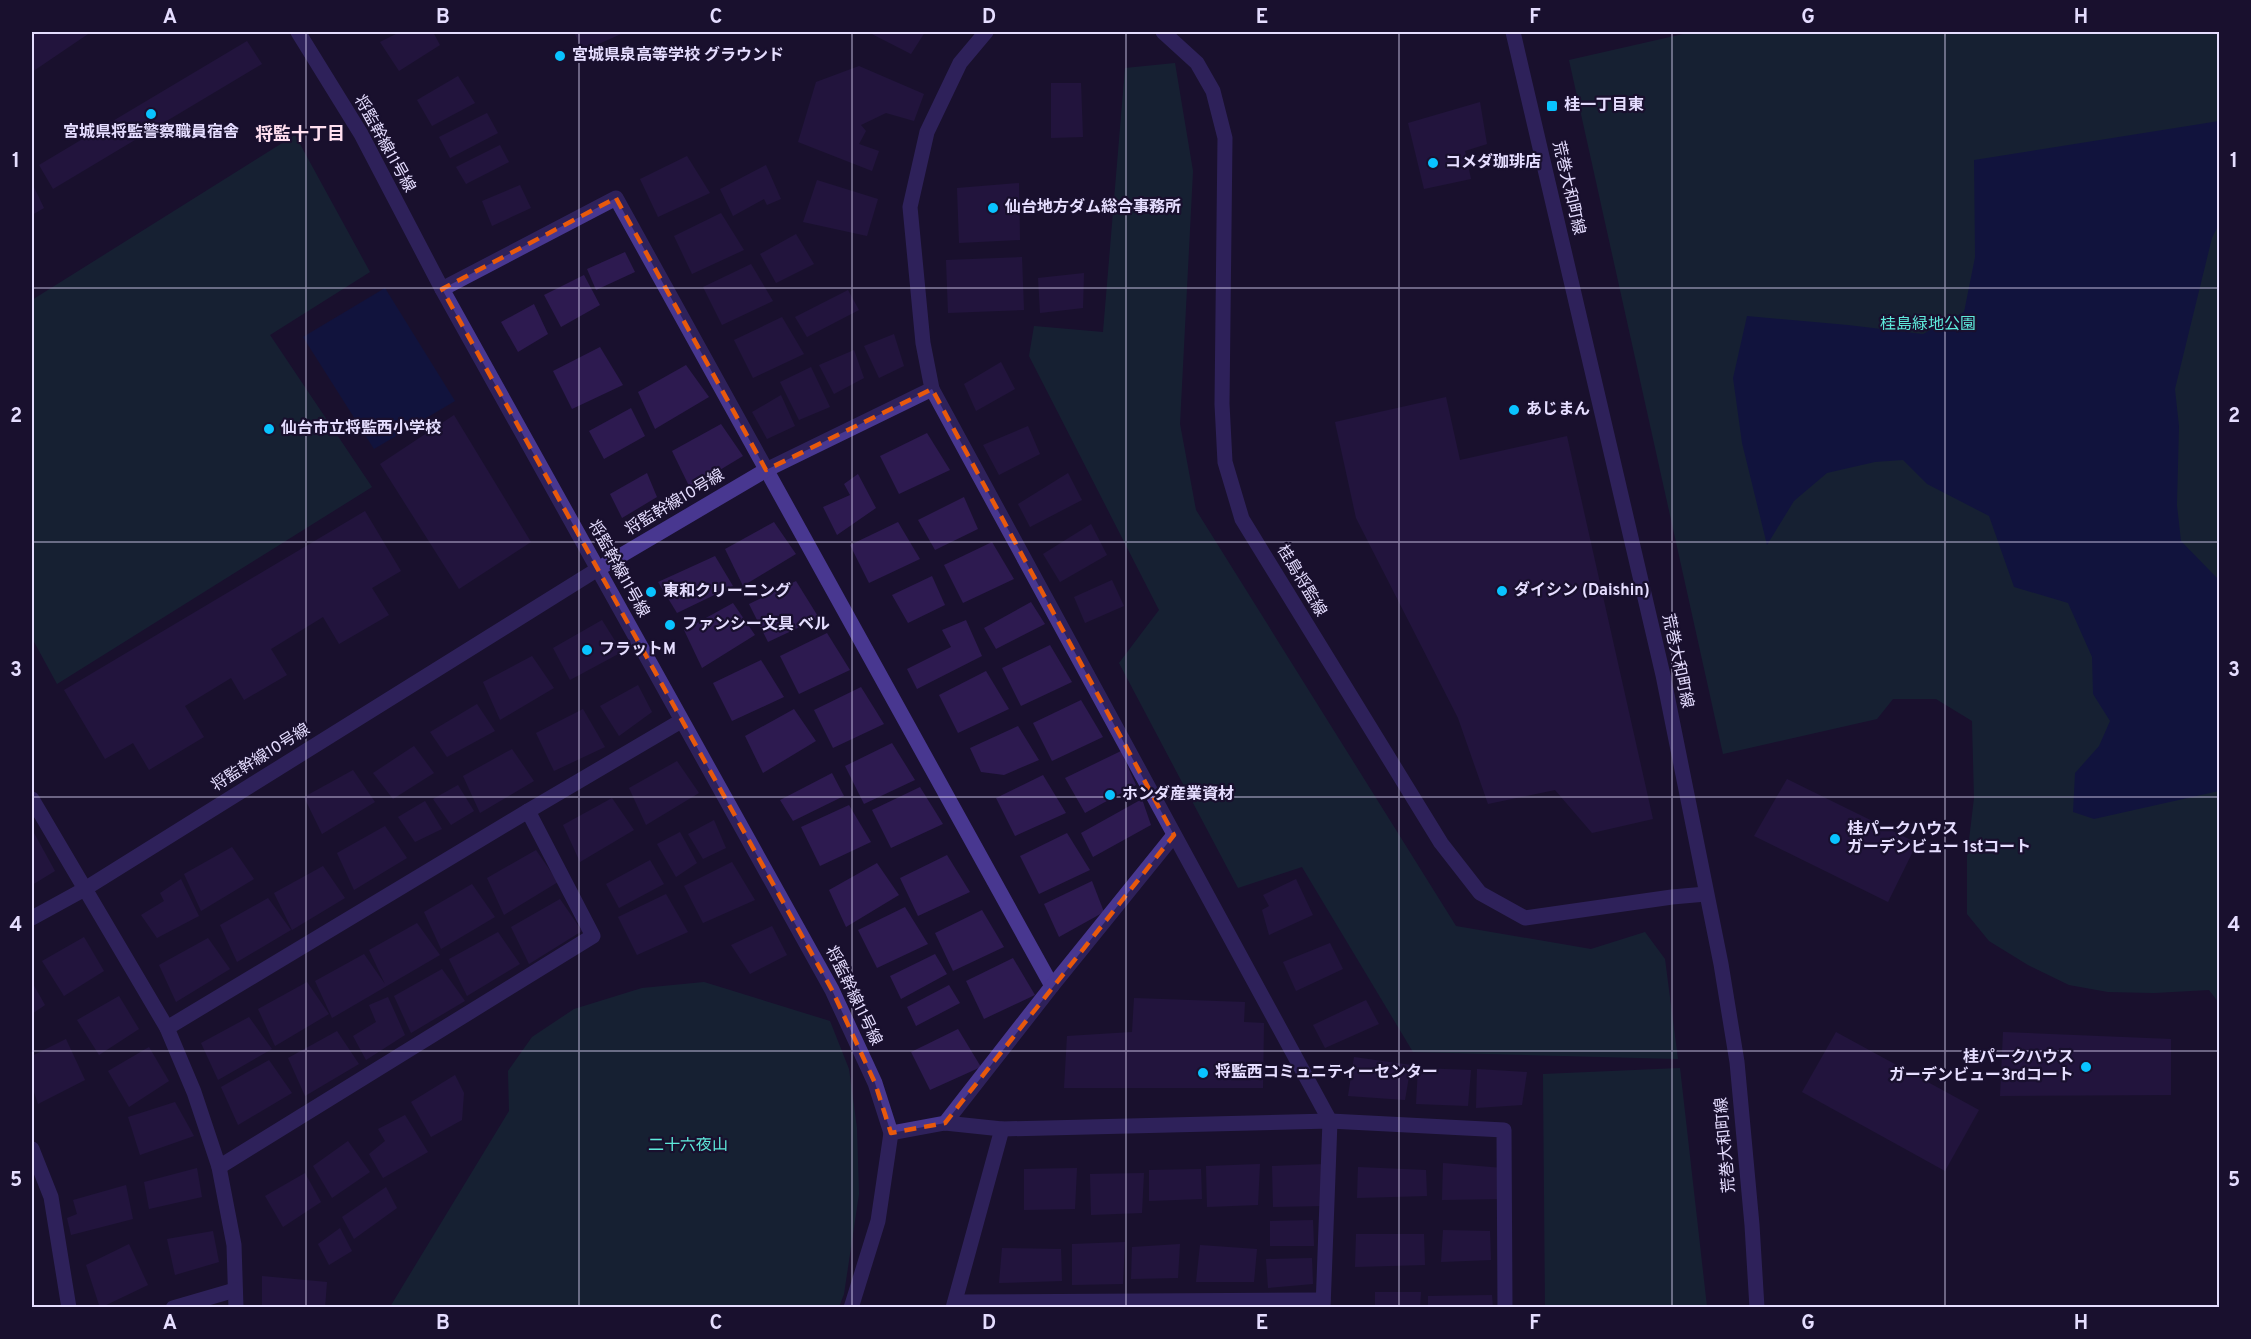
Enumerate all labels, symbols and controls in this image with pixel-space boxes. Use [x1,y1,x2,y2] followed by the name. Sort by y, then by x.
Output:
[163,5,177,31] text: A
[436,5,450,31] text: B
[710,5,722,31] text: C
[982,5,996,31] text: D
[1256,5,1268,31] text: E
[1529,5,1541,31] text: F
[1801,5,1815,31] text: G
[2074,5,2088,31] text: H
[572,45,784,66] place label: 宮城県泉高等学校 グラウンド
[553,49,567,63] marker: 宮城県泉高等学校 グラウンド
[349,92,419,196] street label: 将監幹線11号線
[1564,96,1644,116] place label: 桂一丁目東
[1545,99,1559,113] marker: 桂一丁目東
[144,107,158,121] marker: 宮城県将監警察職員宿舎
[63,122,239,143] place label: 宮城県将監警察職員宿舎
[255,124,345,147] district label: 将監十丁目
[1547,139,1589,237] street label: 荒巻大和町線
[12,149,20,175] text: 1
[2230,149,2238,175] text: 1
[1445,153,1541,173] place label: コメダ珈琲店
[1426,156,1440,170] marker: コメダ珈琲店
[1004,197,1181,218] place label: 仙台地方ダム総合事務所
[986,201,1000,215] marker: 仙台地方ダム総合事務所
[1880,315,1976,335] park label: 桂島緑地公園
[1526,400,1590,420] place label: あじまん
[1507,403,1521,417] marker: あじまん
[10,404,22,430] text: 2
[2228,404,2240,430] text: 2
[280,419,441,439] place label: 仙台市立将監西小学校
[262,422,276,436] marker: 仙台市立将監西小学校
[622,466,728,540] street label: 将監幹線10号線
[583,517,653,621] street label: 将監幹線11号線
[1272,542,1330,620] street label: 桂島将監線
[663,581,791,602] place label: 東和クリーニング
[1514,581,1650,601] place label: ダイシン (Daishin)
[1495,584,1509,598] marker: ダイシン (Daishin)
[644,585,658,599] marker: 東和クリーニング
[1657,612,1697,710] street label: 荒巻大和町線
[682,615,830,635] place label: ファンシー文具 ベル
[663,618,677,632] marker: ファンシー文具 ベル
[599,640,676,660] place label: フラットM
[580,643,594,657] marker: フラットM
[10,658,22,684] text: 3
[2228,658,2240,684] text: 3
[208,720,314,796] street label: 将監幹線10号線
[1122,784,1234,805] place label: ホンダ産業資材
[1103,788,1117,802] marker: ホンダ産業資材
[1847,820,2031,858] place label: 桂パークハウス ガーデンビュー 1stコート
[1828,832,1842,846] marker: 桂パークハウス ガーデンビュー 1stコート
[10,913,22,939] text: 4
[2228,913,2240,939] text: 4
[820,943,886,1049] street label: 将監幹線11号線
[1889,1048,2074,1086] place label: 桂パークハウス ガーデンビュー3rdコート
[2079,1060,2093,1074] marker: 桂パークハウス ガーデンビュー3rdコート
[1215,1063,1438,1083] place label: 将監西コミュニティーセンター
[1196,1066,1210,1080] marker: 将監西コミュニティーセンター
[1712,1096,1740,1194] street label: 荒巻大和町線
[648,1136,728,1156] park label: 二十六夜山
[10,1168,22,1194] text: 5
[2228,1168,2240,1194] text: 5
[163,1311,177,1337] text: A
[436,1311,450,1337] text: B
[710,1311,722,1337] text: C
[982,1311,996,1337] text: D
[1256,1311,1268,1337] text: E
[1529,1311,1541,1337] text: F
[1801,1311,1815,1337] text: G
[2074,1311,2088,1337] text: H

